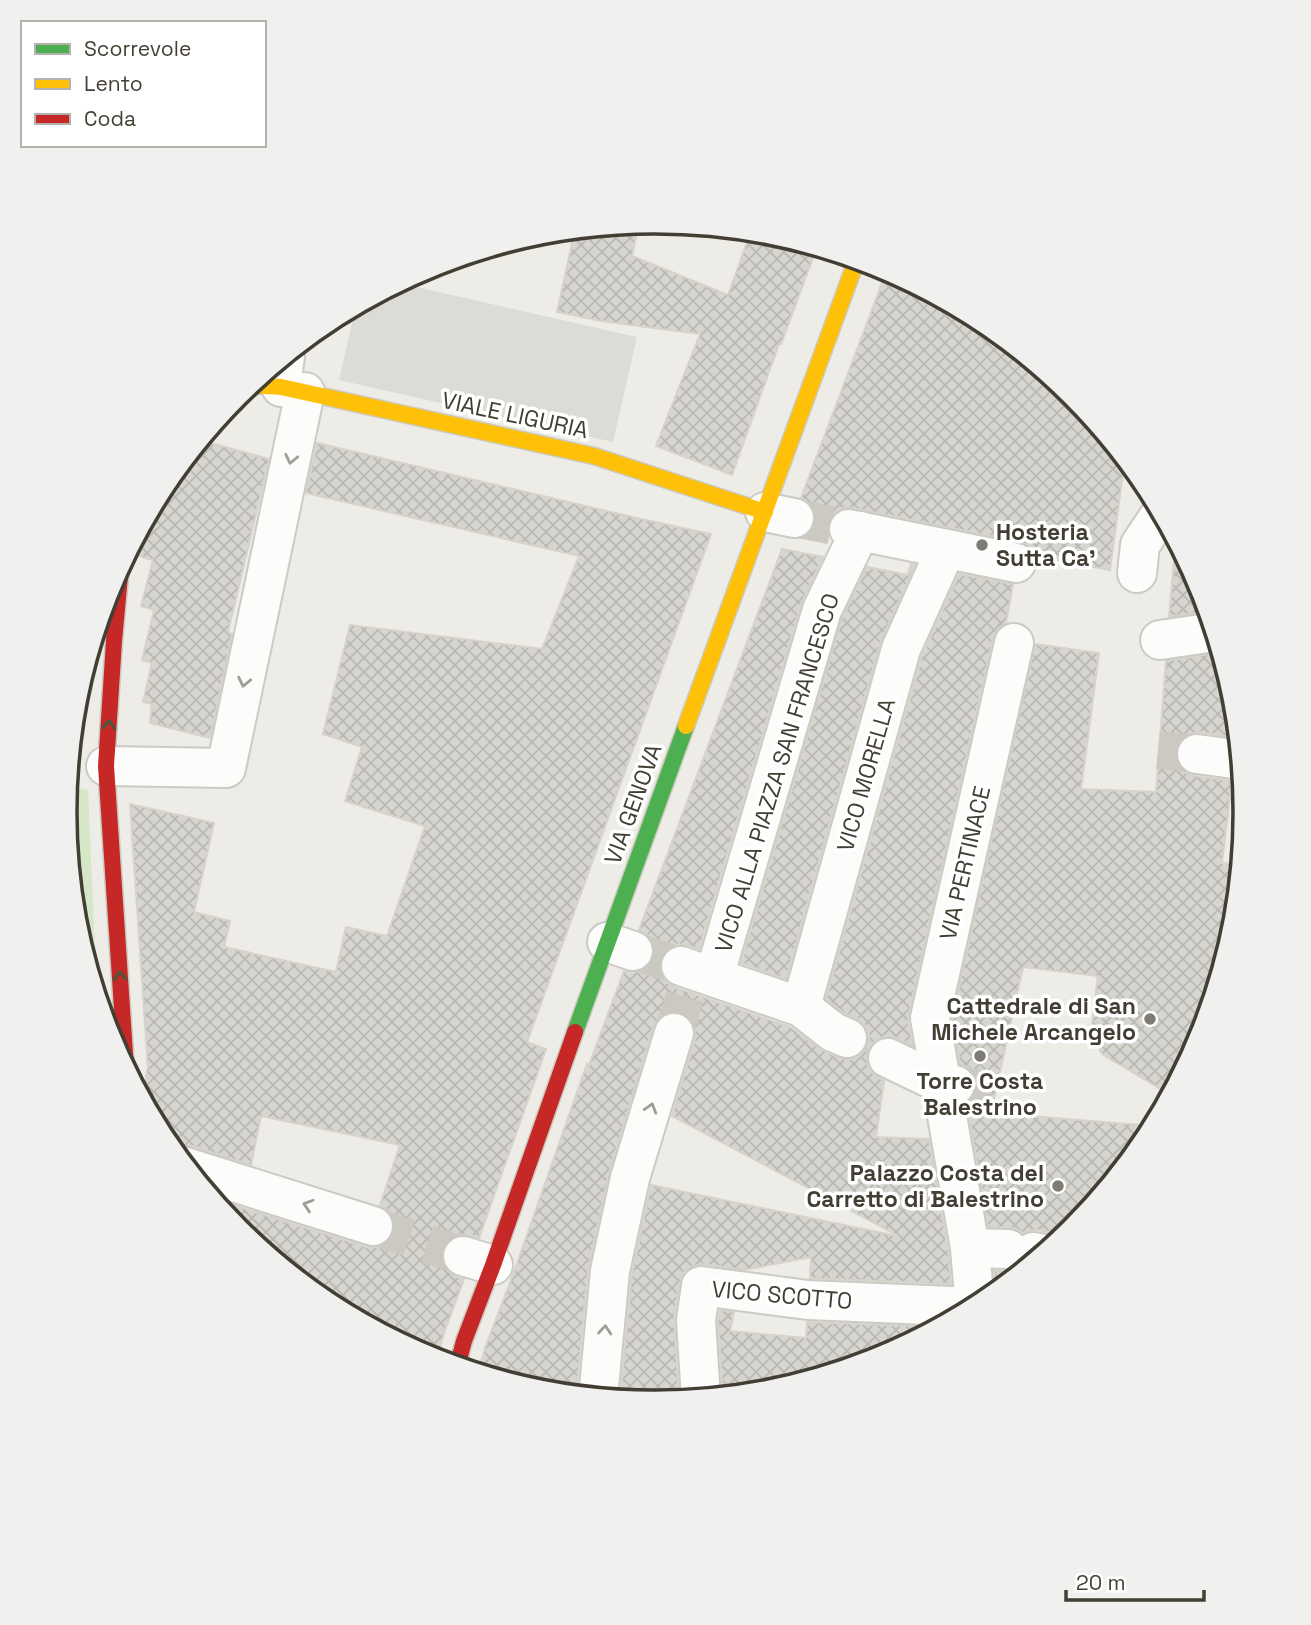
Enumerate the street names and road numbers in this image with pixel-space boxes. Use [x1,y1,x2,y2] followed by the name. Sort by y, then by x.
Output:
[439,385,591,445] street label: VIALE LIGURIA
[708,590,846,956] street label: VICO ALLA PIAZZA SAN FRANCESCO
[830,695,902,855] street label: VICO MORELLA
[597,740,669,868] street label: VIA GENOVA
[933,783,997,943] street label: VIA PERTINACE
[710,1274,854,1316] street label: VICO SCOTTO

